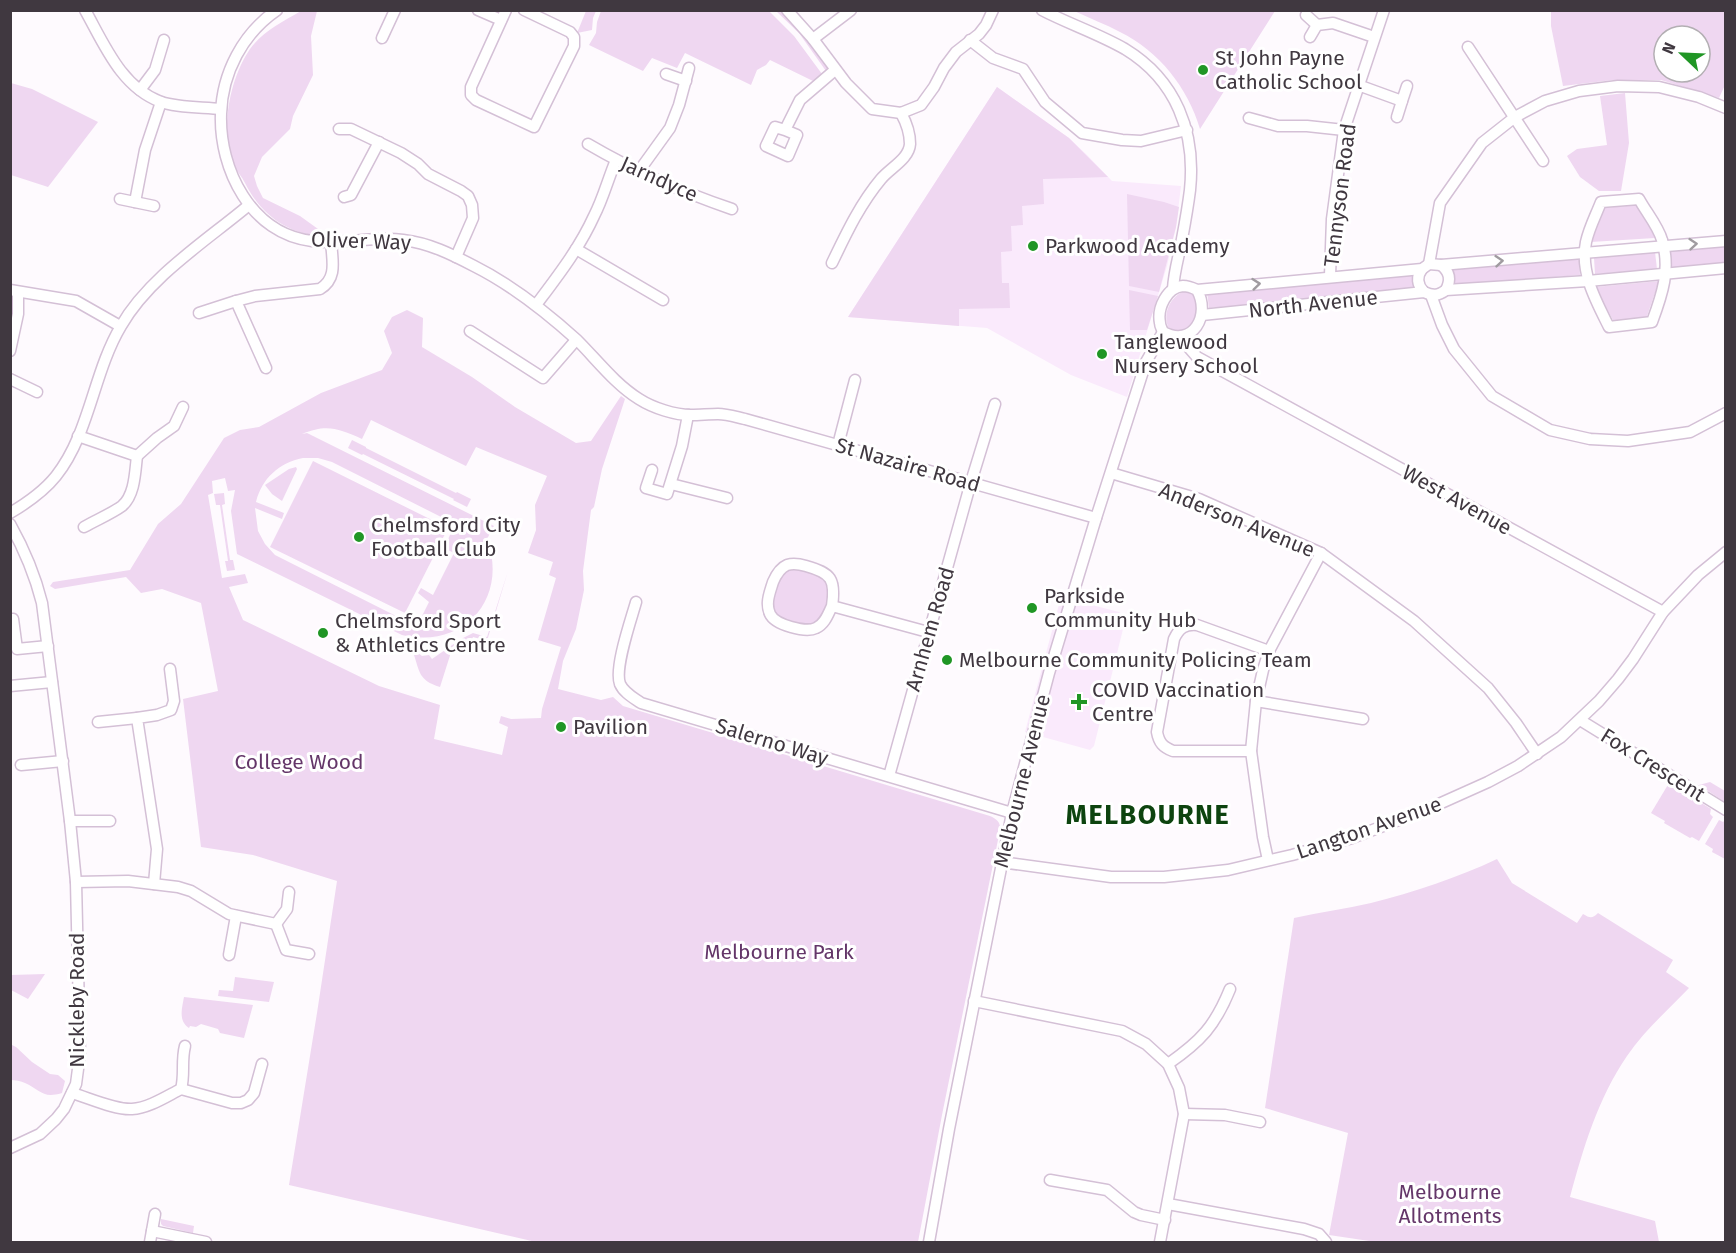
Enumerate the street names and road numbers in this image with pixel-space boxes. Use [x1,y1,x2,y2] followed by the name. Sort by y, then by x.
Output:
[1318,122,1362,268] street label: Tennyson Road
[616,150,702,208] street label: Jarndyce
[311,226,412,256] street label: Oliver Way
[1247,284,1379,324] street label: North Avenue
[833,432,983,498] street label: St Nazaire Road
[1398,459,1516,541] street label: West Avenue
[1155,477,1319,563] street label: Anderson Avenue
[900,564,960,694] street label: Arnhem Road
[988,691,1056,871] street label: Melbourne Avenue
[712,713,832,772] street label: Salerno Way
[1596,723,1710,808] street label: Fox Crescent
[1293,791,1445,865] street label: Langton Avenue
[64,932,90,1068] street label: Nickleby Road

